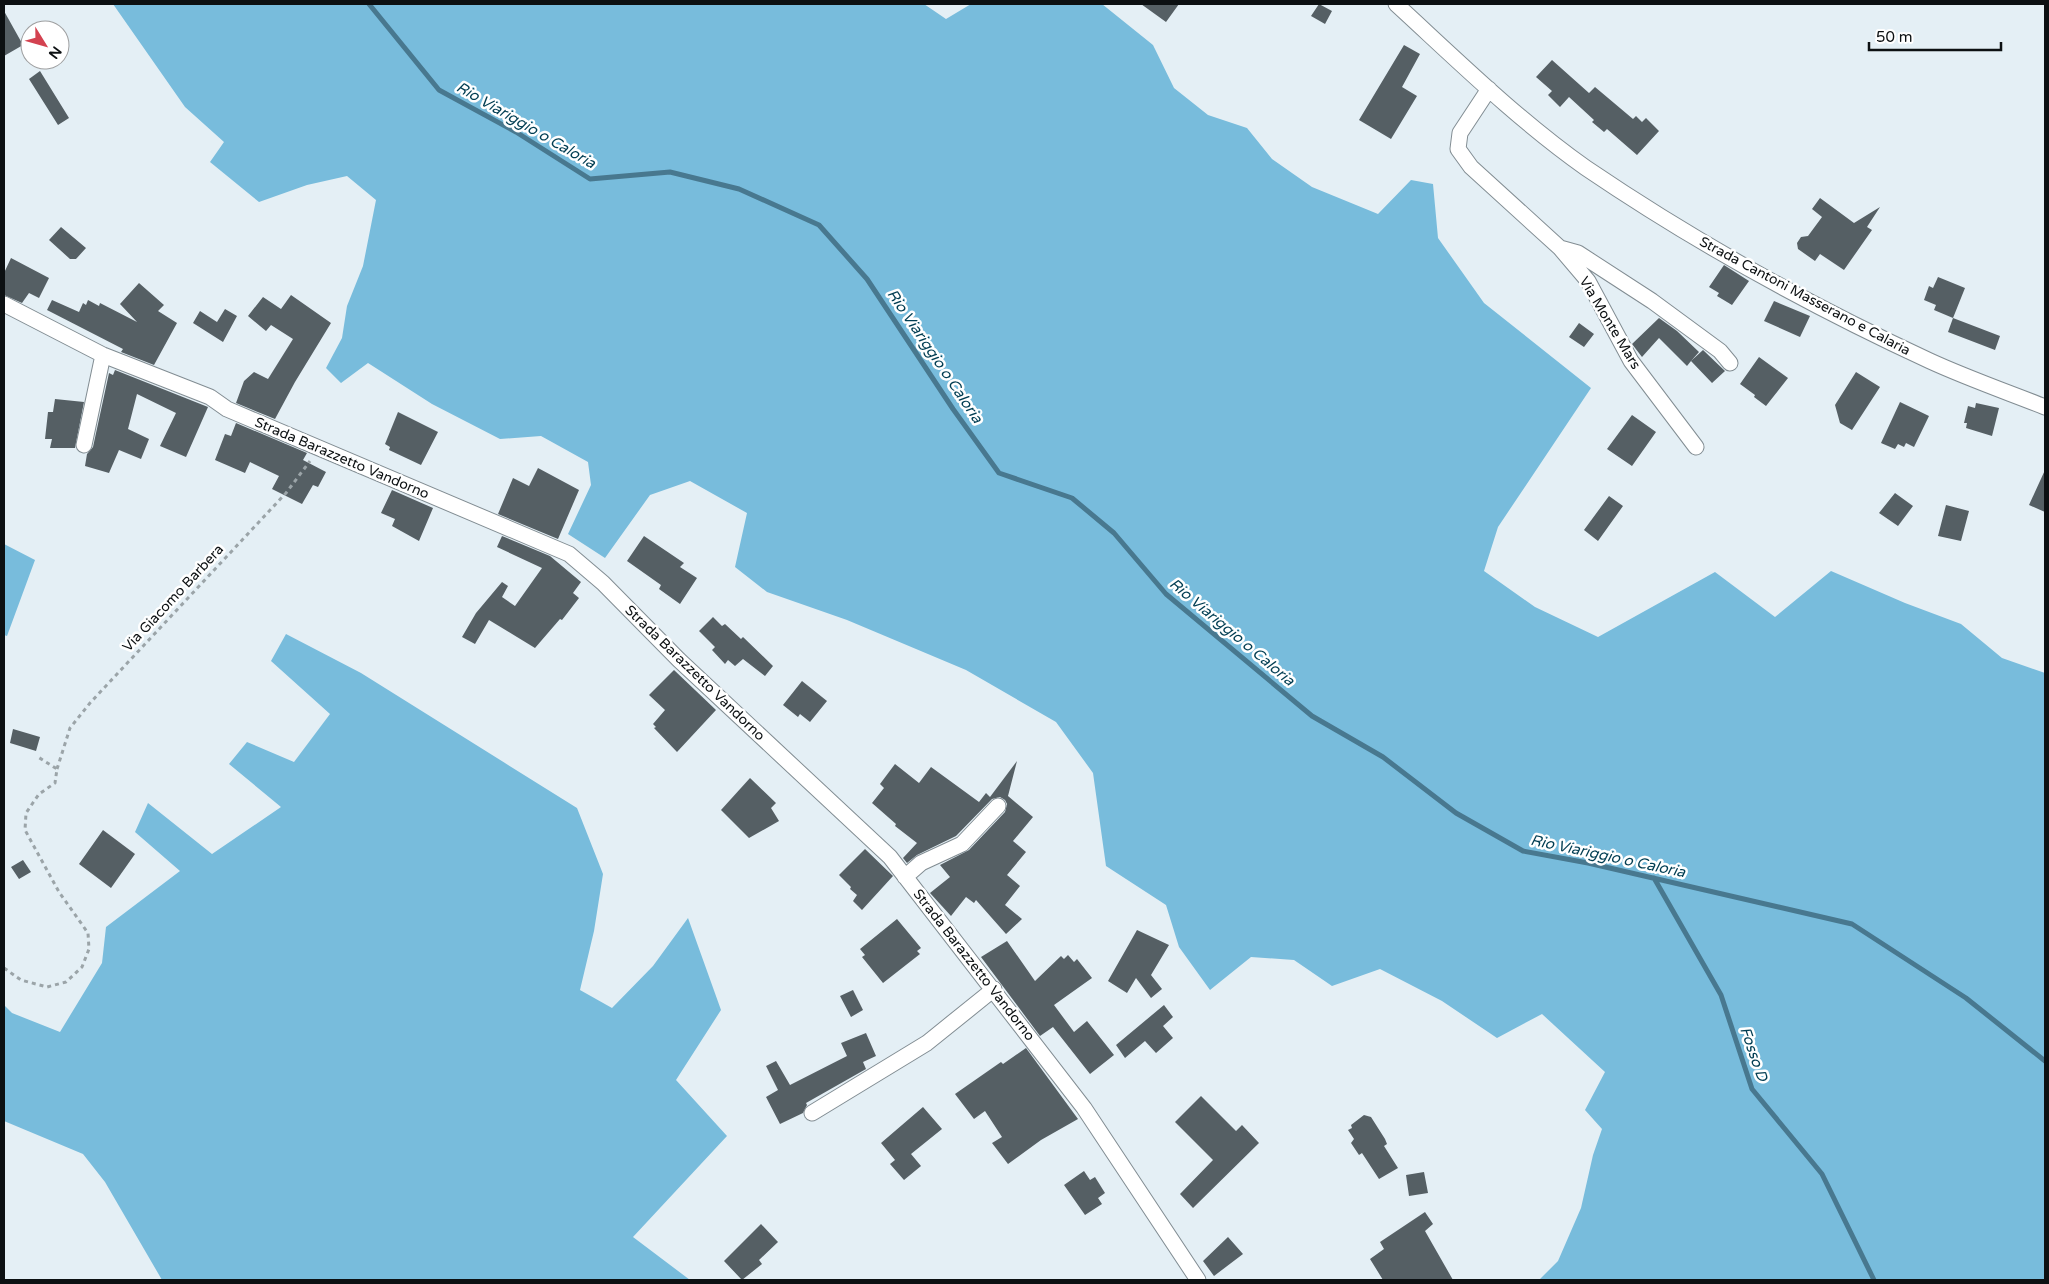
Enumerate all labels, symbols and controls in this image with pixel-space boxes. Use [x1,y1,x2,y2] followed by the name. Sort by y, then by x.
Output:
[20,20,70,70] north arrow
[1869,20,2002,52] scale bar
[1876,28,1913,46] text: 50 m
[45,43,65,62] text: N
[453,78,599,172] water label: Rio Viariggio o Caloria
[1697,233,1913,359] street label: Strada Cantoni Masserano e Calaria
[1576,274,1644,373] street label: Via Monte Mars
[883,286,987,427] water label: Rio Viariggio o Caloria
[252,413,432,503] street label: Strada Barazzetto Vandorno
[119,541,227,655] street label: Via Giacomo Barbera
[1166,574,1299,690] water label: Rio Viariggio o Caloria
[622,602,768,744] street label: Strada Barazzetto Vandorno
[1529,831,1688,881] water label: Rio Viariggio o Caloria
[910,886,1038,1044] street label: Strada Barazzetto Vandorno
[1736,1024,1772,1084] water label: Fosso D

